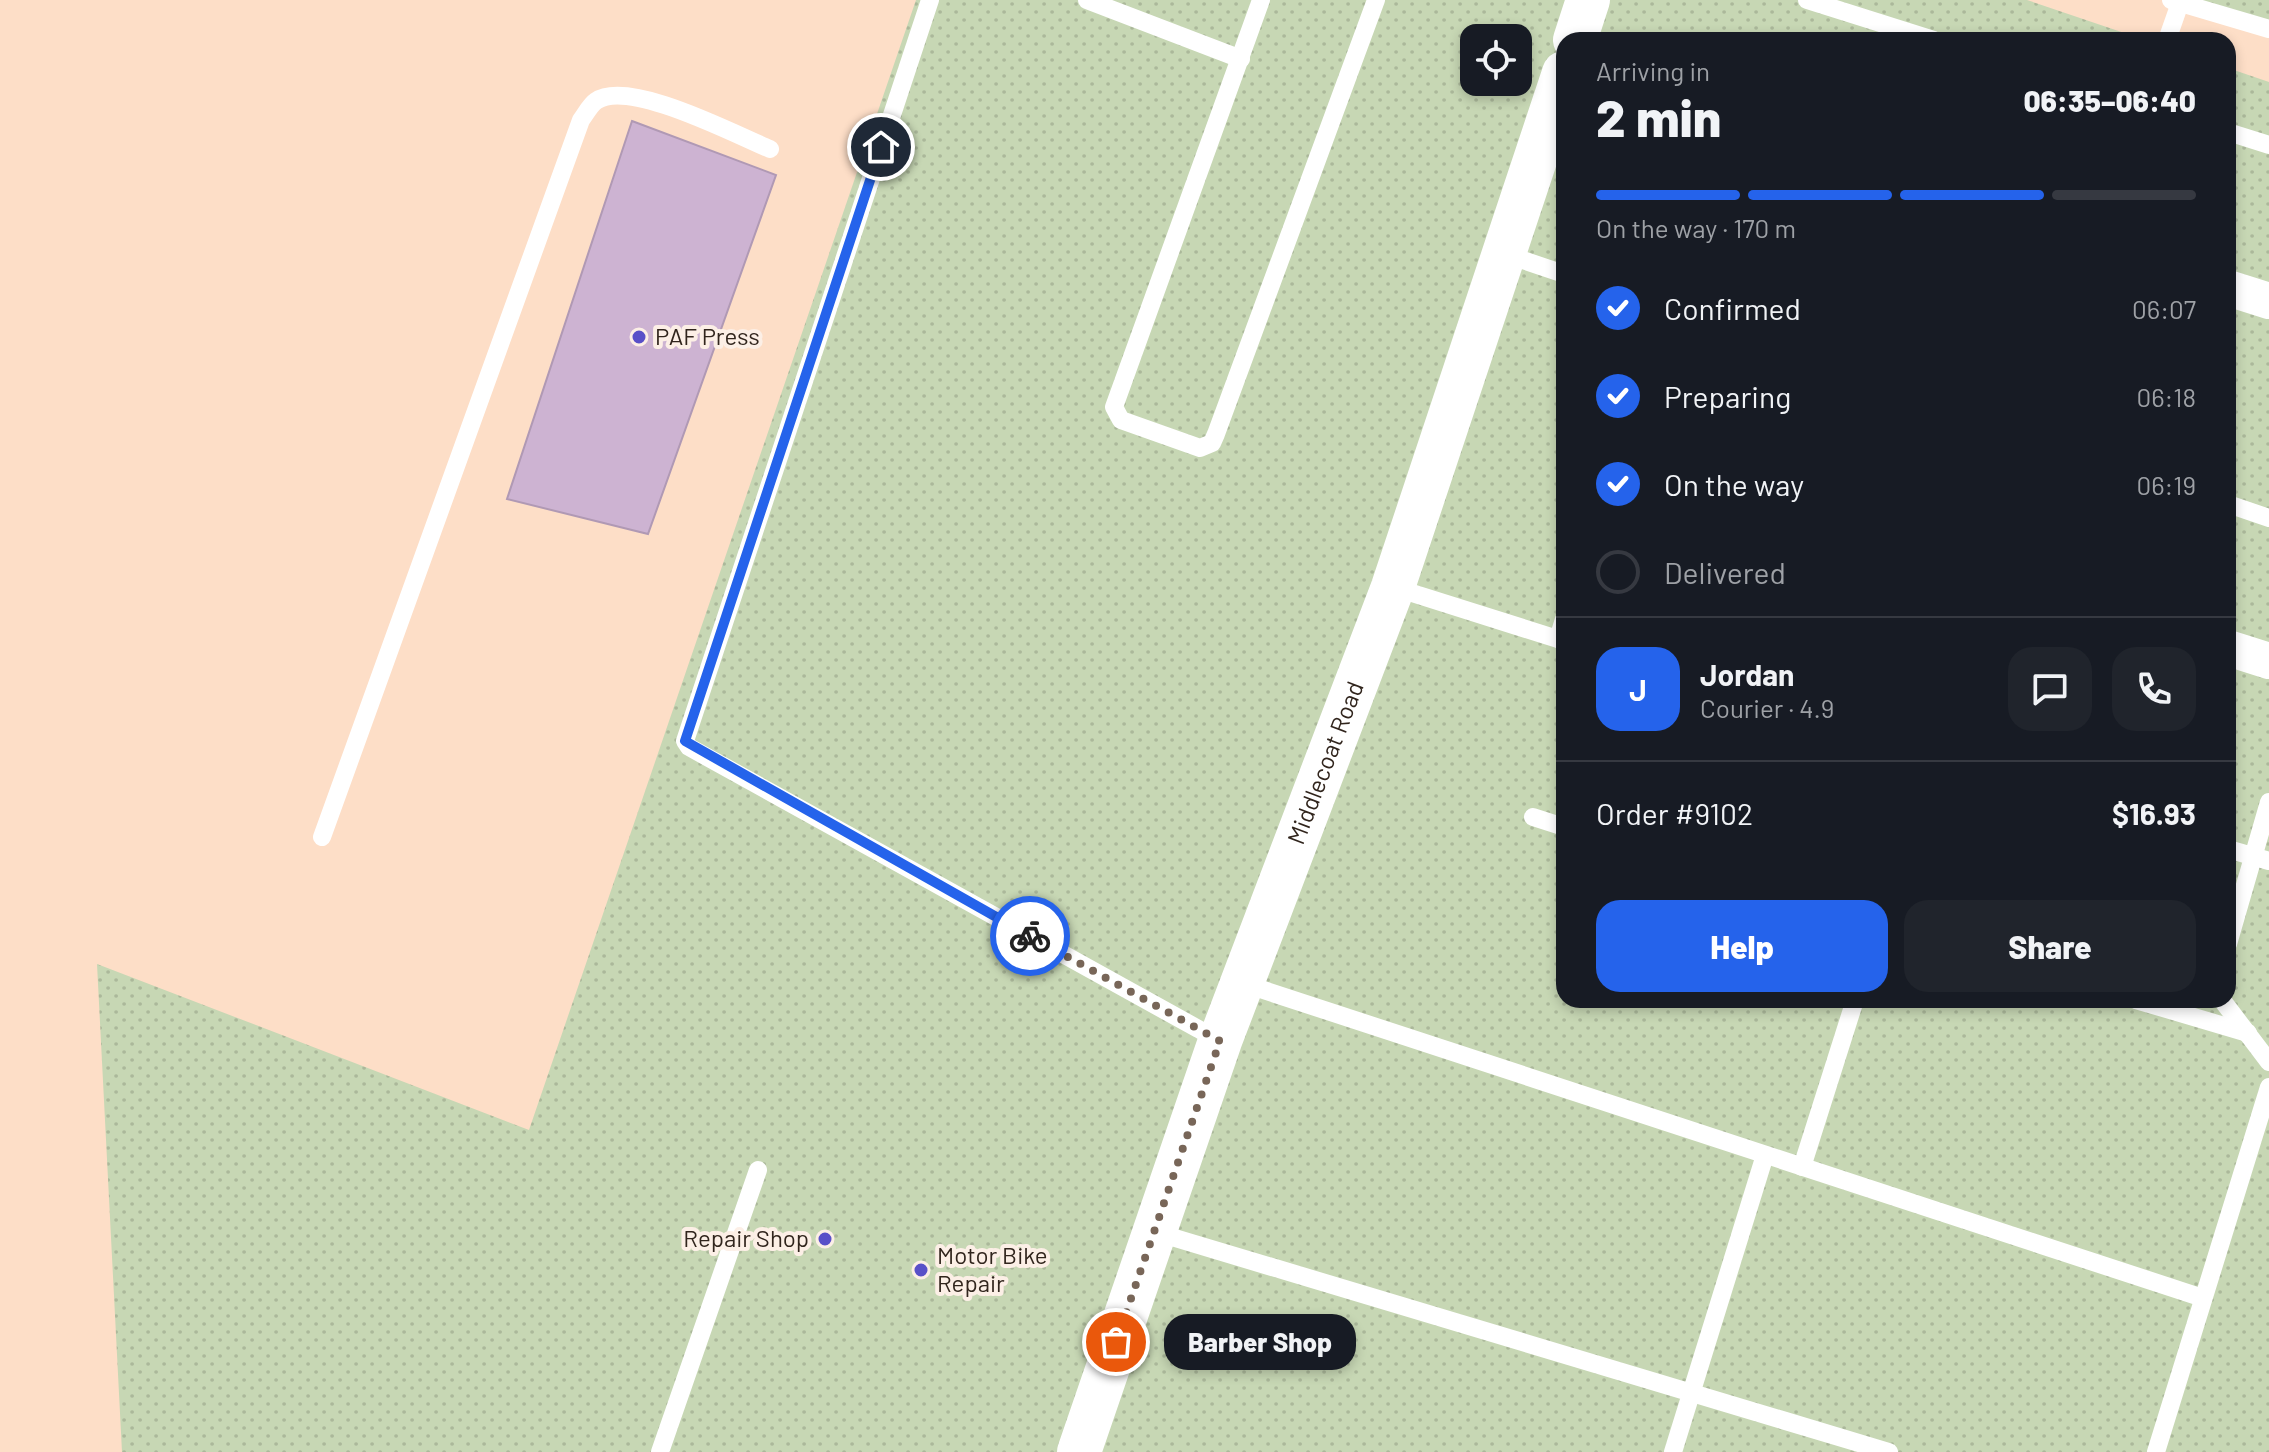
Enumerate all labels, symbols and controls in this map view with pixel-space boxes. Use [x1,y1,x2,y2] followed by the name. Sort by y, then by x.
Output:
[1460,24,1532,96] map controls
[1460,24,1532,96] button: locate
[1596,55,1710,86] text: Arriving in
[2023,82,2196,118] text: 06:35–06:40
[1596,85,1721,147] text: 2 min
[847,113,915,181] pin
[859,125,903,169] icon: home
[1596,212,1796,243] text: On the way · 170 m
[1596,286,1640,330] icon: check
[1664,290,1801,326] text: Confirmed
[2132,293,2196,324] text: 06:07
[655,321,760,350] place label: PAF Press
[630,328,648,346] marker: PAF Press
[1596,374,1640,418] icon: check
[1664,378,1791,414] text: Preparing
[2136,381,2196,412] text: 06:18
[1596,462,1640,506] icon: check
[1664,466,1804,502] text: On the way
[2136,469,2196,500] text: 06:19
[1664,554,1786,590] text: Delivered
[2008,647,2092,731] button: chat
[2112,647,2196,731] button: phone
[1700,656,1795,692] text: Jordan
[1629,671,1647,707] text: J
[1280,677,1369,848] street label: Middlecoat Road
[1700,692,1834,723] text: Courier · 4.9
[1596,795,1753,831] text: Order #9102
[2112,795,2196,831] text: $16.93
[990,896,1070,976] courier
[1596,900,1888,992] button: Help
[1904,900,2196,992] button: Share
[1008,914,1052,958] icon: bike
[683,1223,809,1252] place label: Repair Shop
[816,1230,834,1248] marker: Repair Shop
[937,1240,1048,1297] place label: Motor Bike Repair
[912,1261,930,1279] marker: Motor Bike Repair
[1082,1308,1150,1376] pin
[1164,1314,1356,1370] callout: Barber Shop
[1094,1320,1138,1364] icon: bag
[1188,1326,1332,1357] text: Barber Shop

